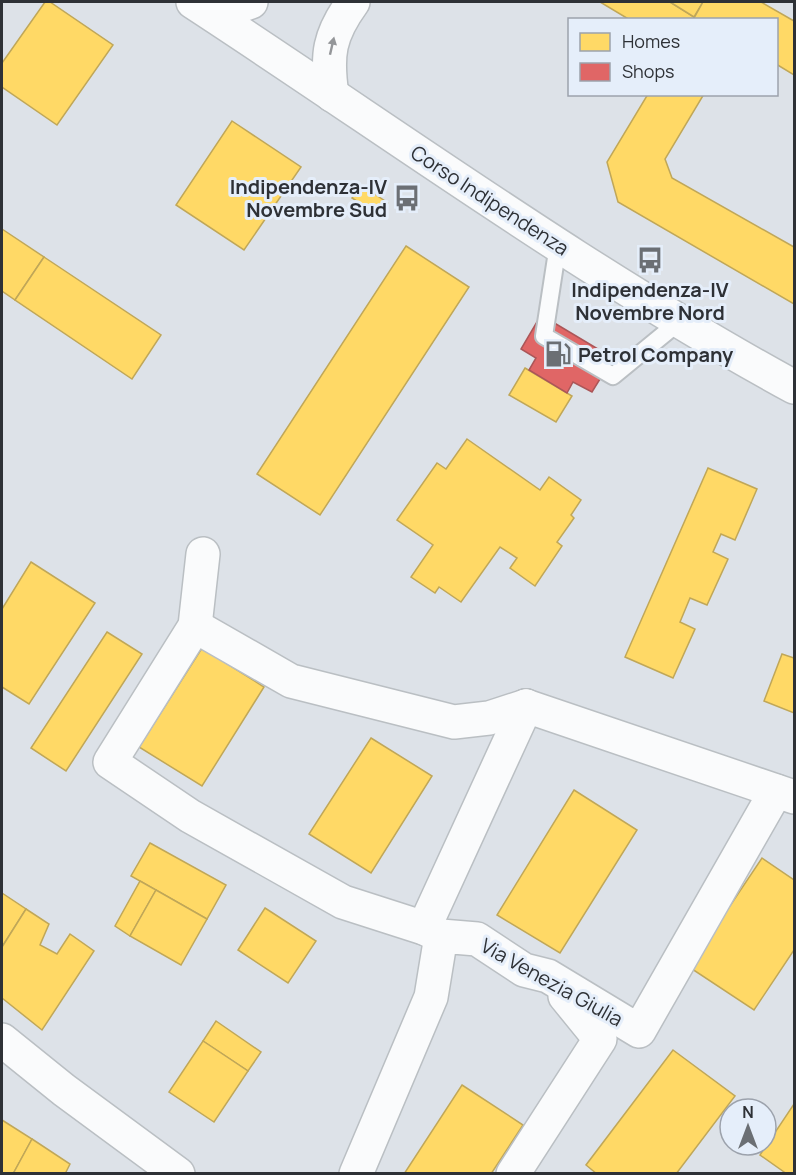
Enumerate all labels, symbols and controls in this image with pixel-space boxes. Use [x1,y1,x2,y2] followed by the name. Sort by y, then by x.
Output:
[568,18,778,96] legend
[622,29,680,53] text: Homes
[328,36,337,55] one-way arrow
[622,59,674,83] text: Shops
[406,139,574,261] street label: Corso Indipendenza
[230,173,387,223] place label: Indipendenza-IV Novembre Sud
[392,183,422,213] bus stop icon: Indipendenza-IV Novembre Sud
[635,245,665,275] bus stop icon: Indipendenza-IV Novembre Nord
[571,276,729,326] place label: Indipendenza-IV Novembre Nord
[543,339,573,369] fuel station icon: Petrol Company
[578,341,734,368] place label: Petrol Company
[476,932,628,1032] street label: Via Venezia Giulia
[718,1097,778,1157] north arrow
[742,1101,754,1123] text: N

